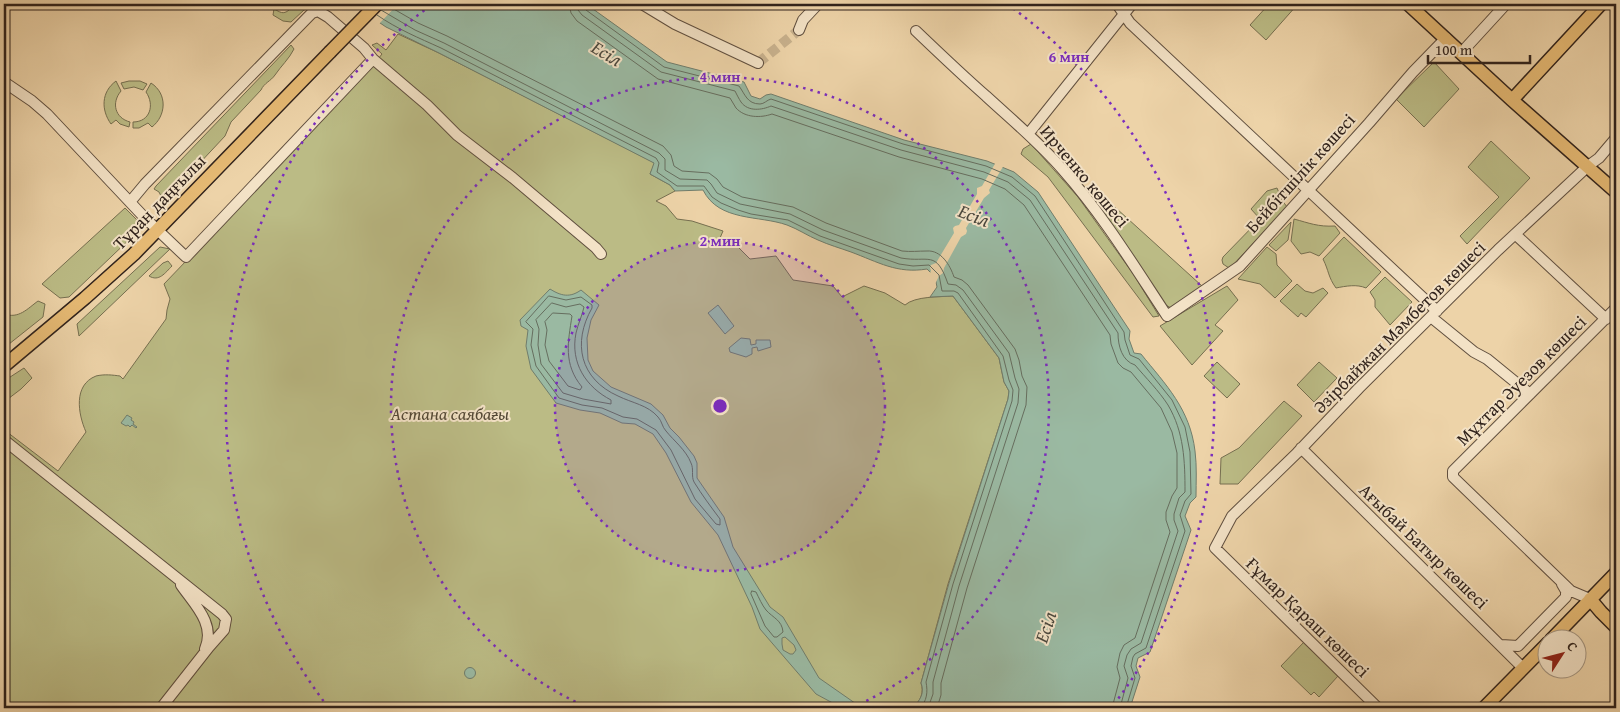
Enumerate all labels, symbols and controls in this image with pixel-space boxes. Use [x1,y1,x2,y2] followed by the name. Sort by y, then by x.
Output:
[586,32,628,73] water label: Есіл
[1428,32,1530,64] scale bar
[1435,39,1473,60] text: 100 m
[1049,46,1090,67] text: 6 мин
[700,66,741,87] text: 4 мин
[1239,107,1361,239] street label: Бейбітшілік көшесі
[1034,119,1136,233] street label: Ирченко көшесі
[106,148,212,256] street label: Тұран даңғылы
[953,196,994,234] water label: Есіл
[700,230,741,251] text: 2 мин
[1307,235,1491,419] street label: Әзірбайжан Мәмбетов көшесі
[1450,309,1592,451] street label: Мұхтар Әуезов көшесі
[711,397,729,415] centre of rings
[390,400,509,427] park label: Астана саябағы
[1353,477,1495,615] street label: Ағыбай Батыр көшесі
[1240,551,1376,683] street label: Ғұмар Қараш көшесі
[1027,608,1063,647] water label: Есіл
[1538,630,1588,680] north arrow
[1562,637,1583,656] text: С

